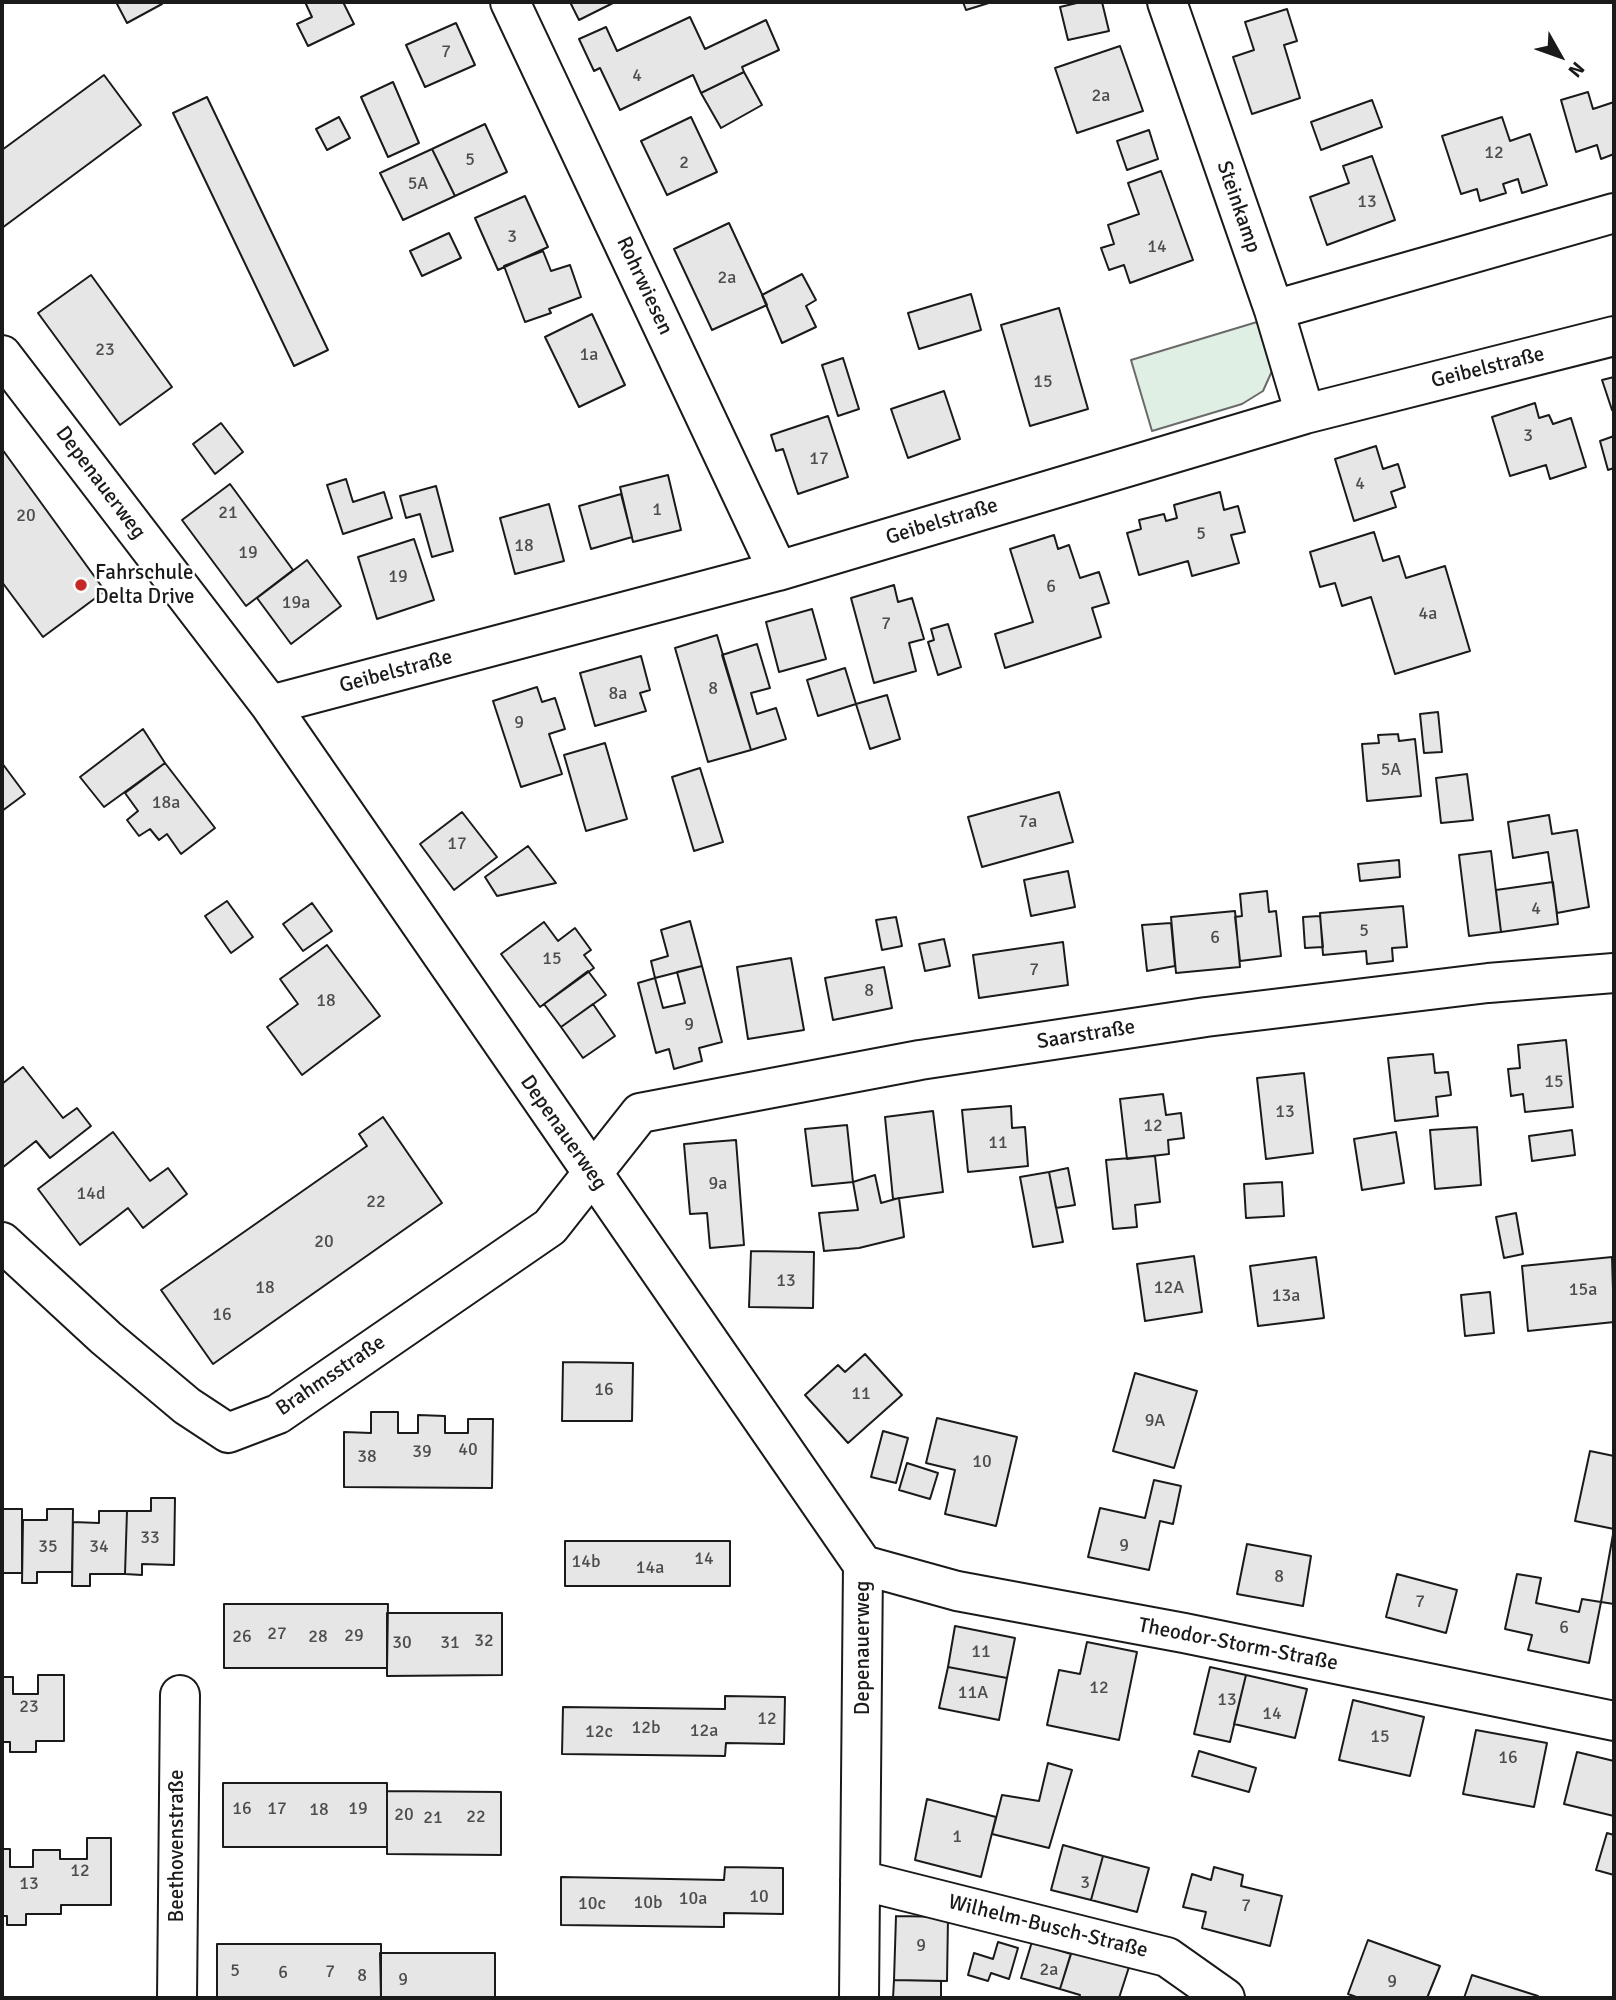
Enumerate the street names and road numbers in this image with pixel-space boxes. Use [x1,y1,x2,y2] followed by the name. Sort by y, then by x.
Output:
[1211,158,1265,256] street label: Steinkamp
[610,233,678,339] street label: Rohrwiesen
[1429,342,1547,394] street label: Geibelstraße
[49,422,151,544] street label: Depenauerweg
[883,493,1001,551] street label: Geibelstraße
[337,645,455,699] street label: Geibelstraße
[1035,1015,1137,1055] street label: Saarstraße
[514,1071,612,1195] street label: Depenauerweg
[272,1330,390,1422] street label: Brahmsstraße
[850,1581,876,1715] street label: Depenauerweg
[1136,1613,1340,1677] street label: Theodor-Storm-Straße
[164,1770,190,1922] street label: Beethovenstraße
[946,1890,1150,1964] street label: Wilhelm-Busch-Straße

